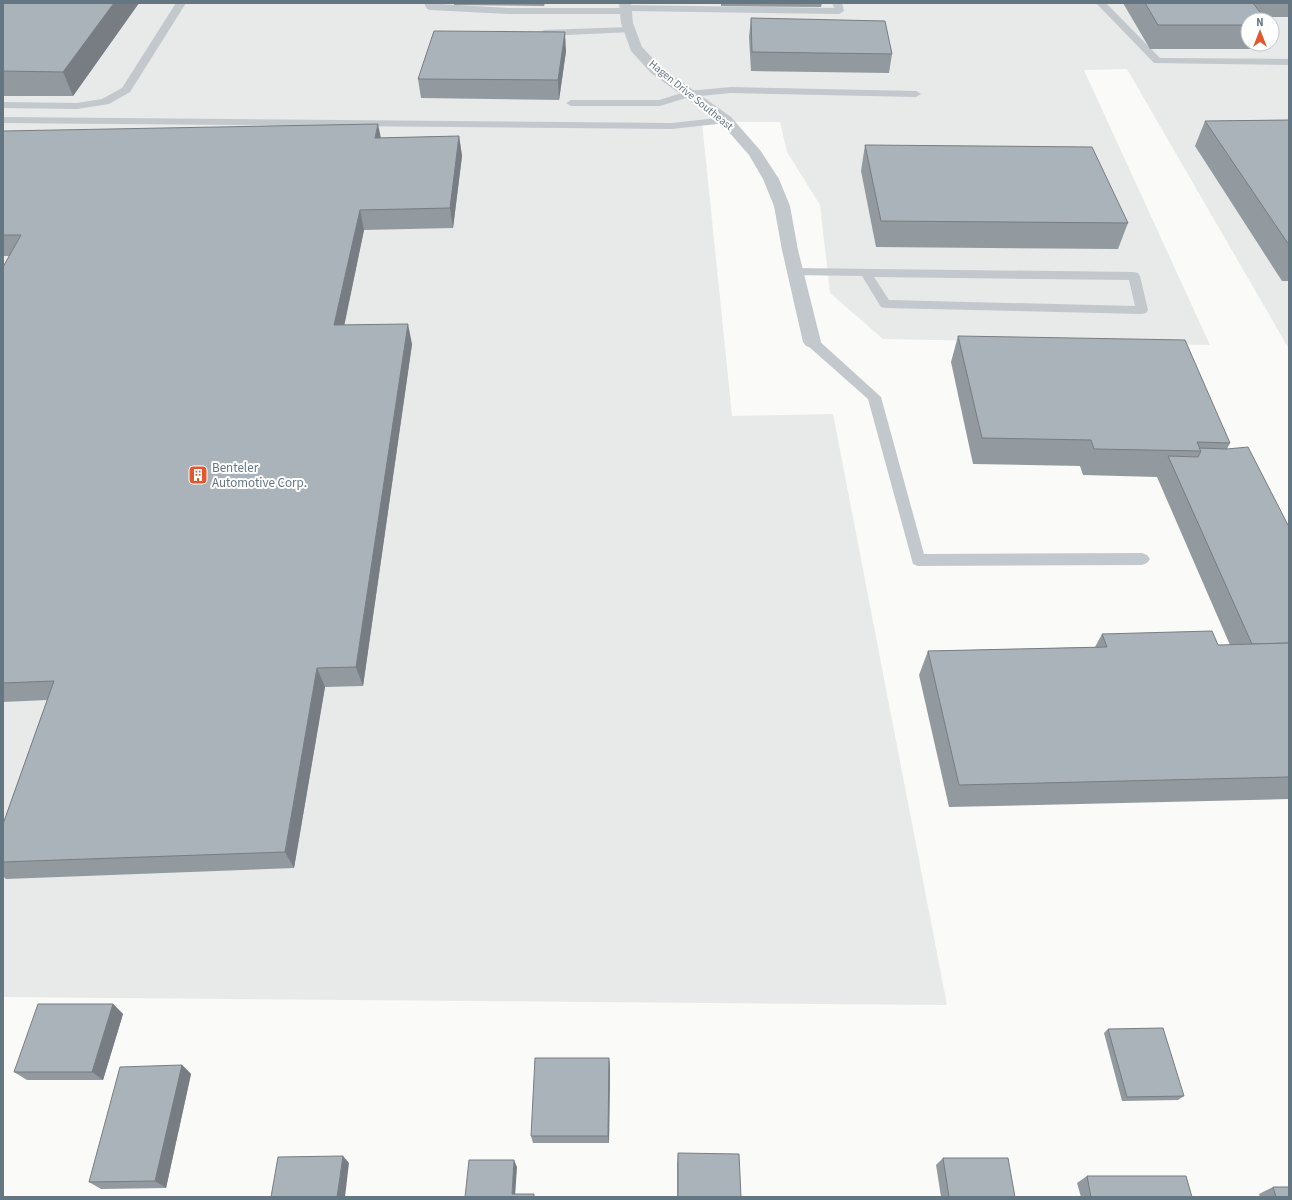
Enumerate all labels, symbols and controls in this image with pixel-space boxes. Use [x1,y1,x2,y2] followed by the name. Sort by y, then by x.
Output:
[1240,12,1280,52] north arrow
[1256,15,1264,30] text: N
[646,56,736,134] street label: Hagen Drive Southeast
[212,459,307,492] place label: Benteler Automotive Corp.
[187,464,209,486] building icon: Benteler Automotive Corp.

